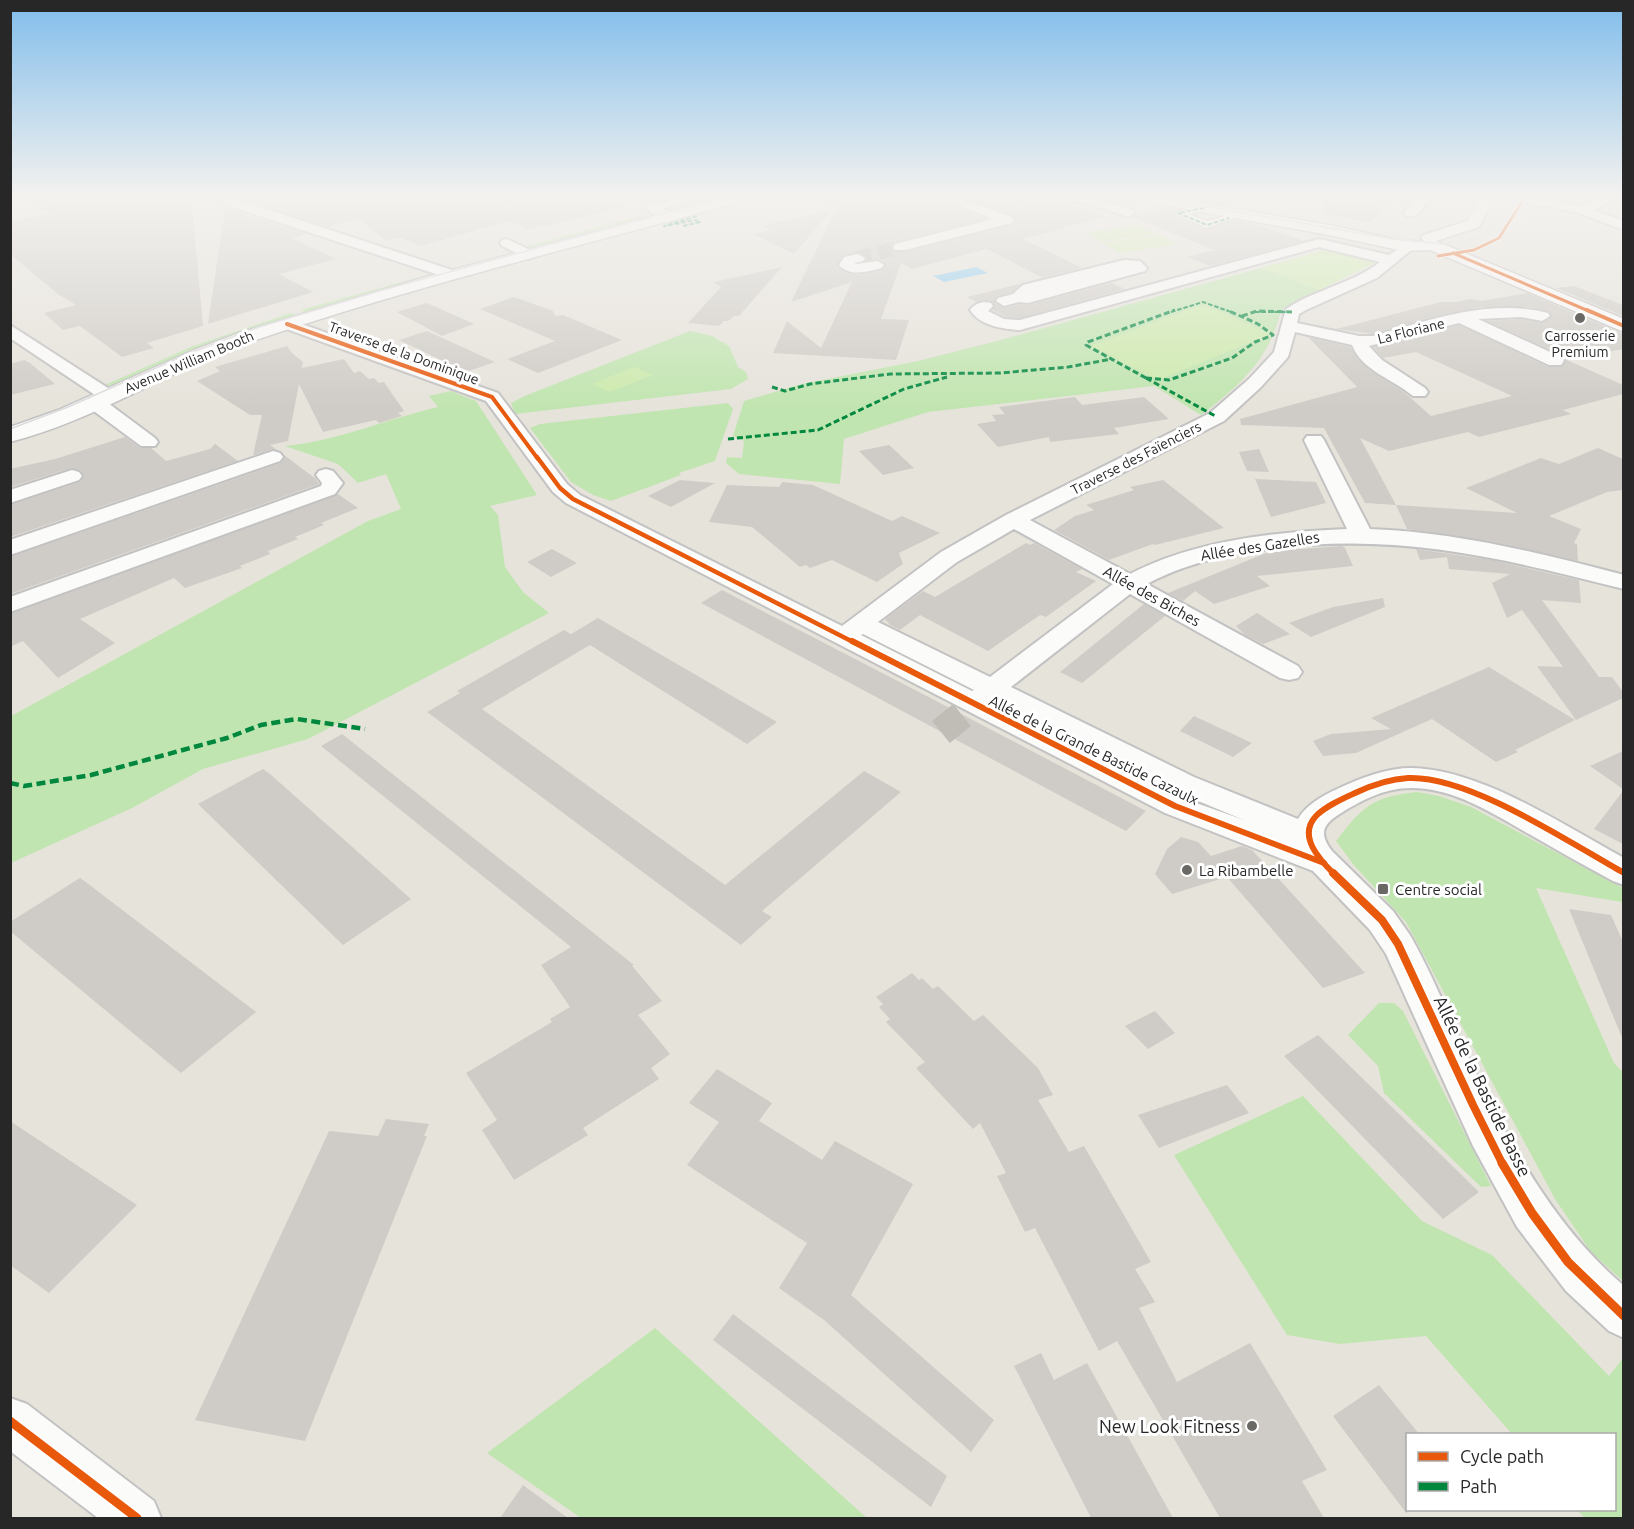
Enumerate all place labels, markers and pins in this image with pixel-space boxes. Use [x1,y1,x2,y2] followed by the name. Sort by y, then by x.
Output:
[1573,311,1587,325] marker: Carrosserie Premium
[1545,328,1615,360] place label: Carrosserie Premium
[1199,862,1293,879] place label: La Ribambelle
[1180,863,1194,877] marker: La Ribambelle
[1395,881,1482,898] place label: Centre social
[1376,882,1390,896] marker: Centre social
[1099,1416,1240,1436] place label: New Look Fitness
[1245,1419,1259,1433] marker: New Look Fitness

